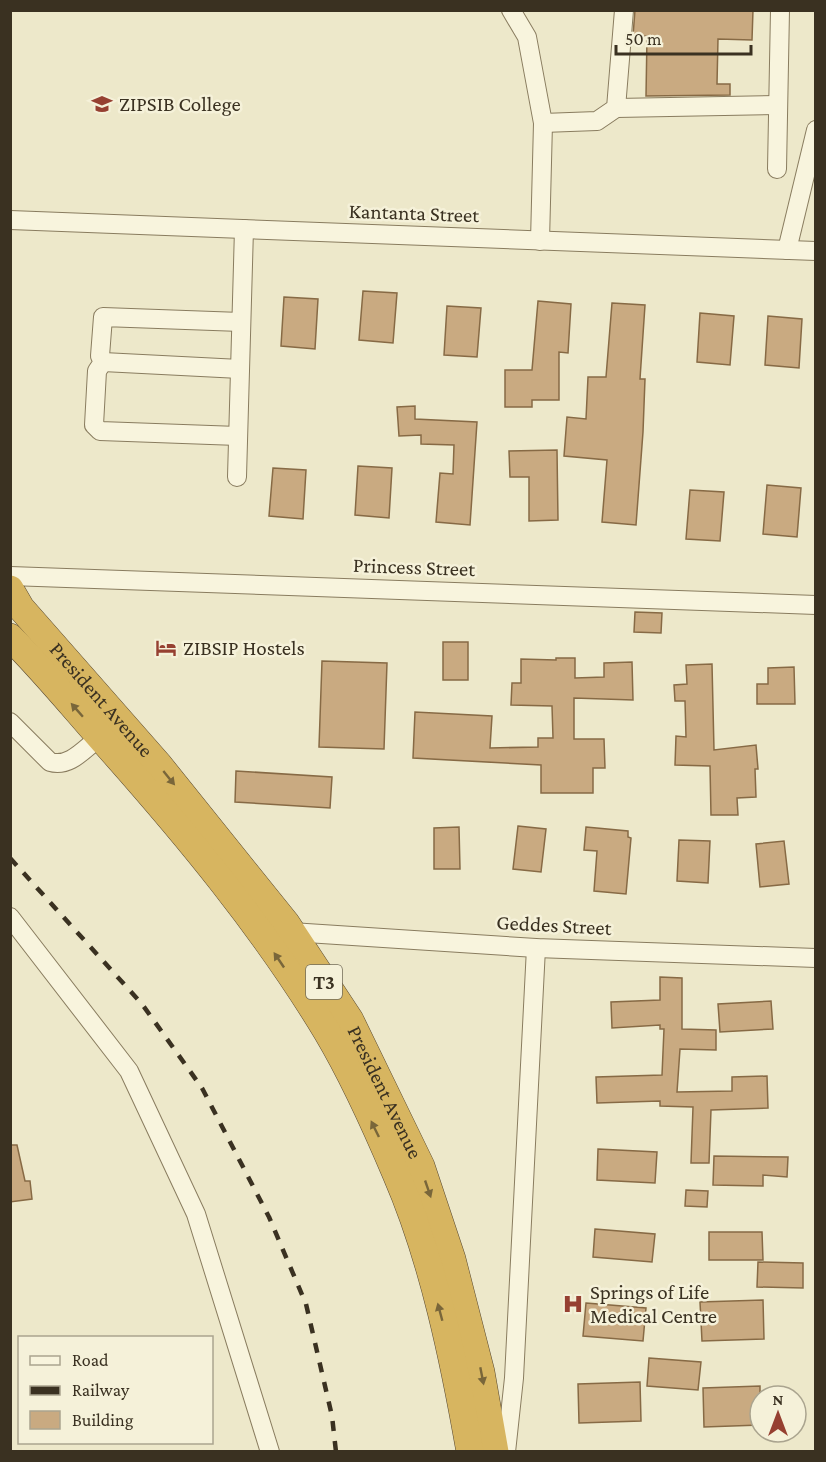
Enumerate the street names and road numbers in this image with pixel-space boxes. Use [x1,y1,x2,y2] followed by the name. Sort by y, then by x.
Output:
[348,199,481,227] street label: Kantanta Street
[352,553,477,581] street label: Princess Street
[45,637,158,762] street label: President Avenue
[496,910,613,940] street label: Geddes Street
[306,965,342,999] road number: T3
[343,1022,428,1162] street label: President Avenue

